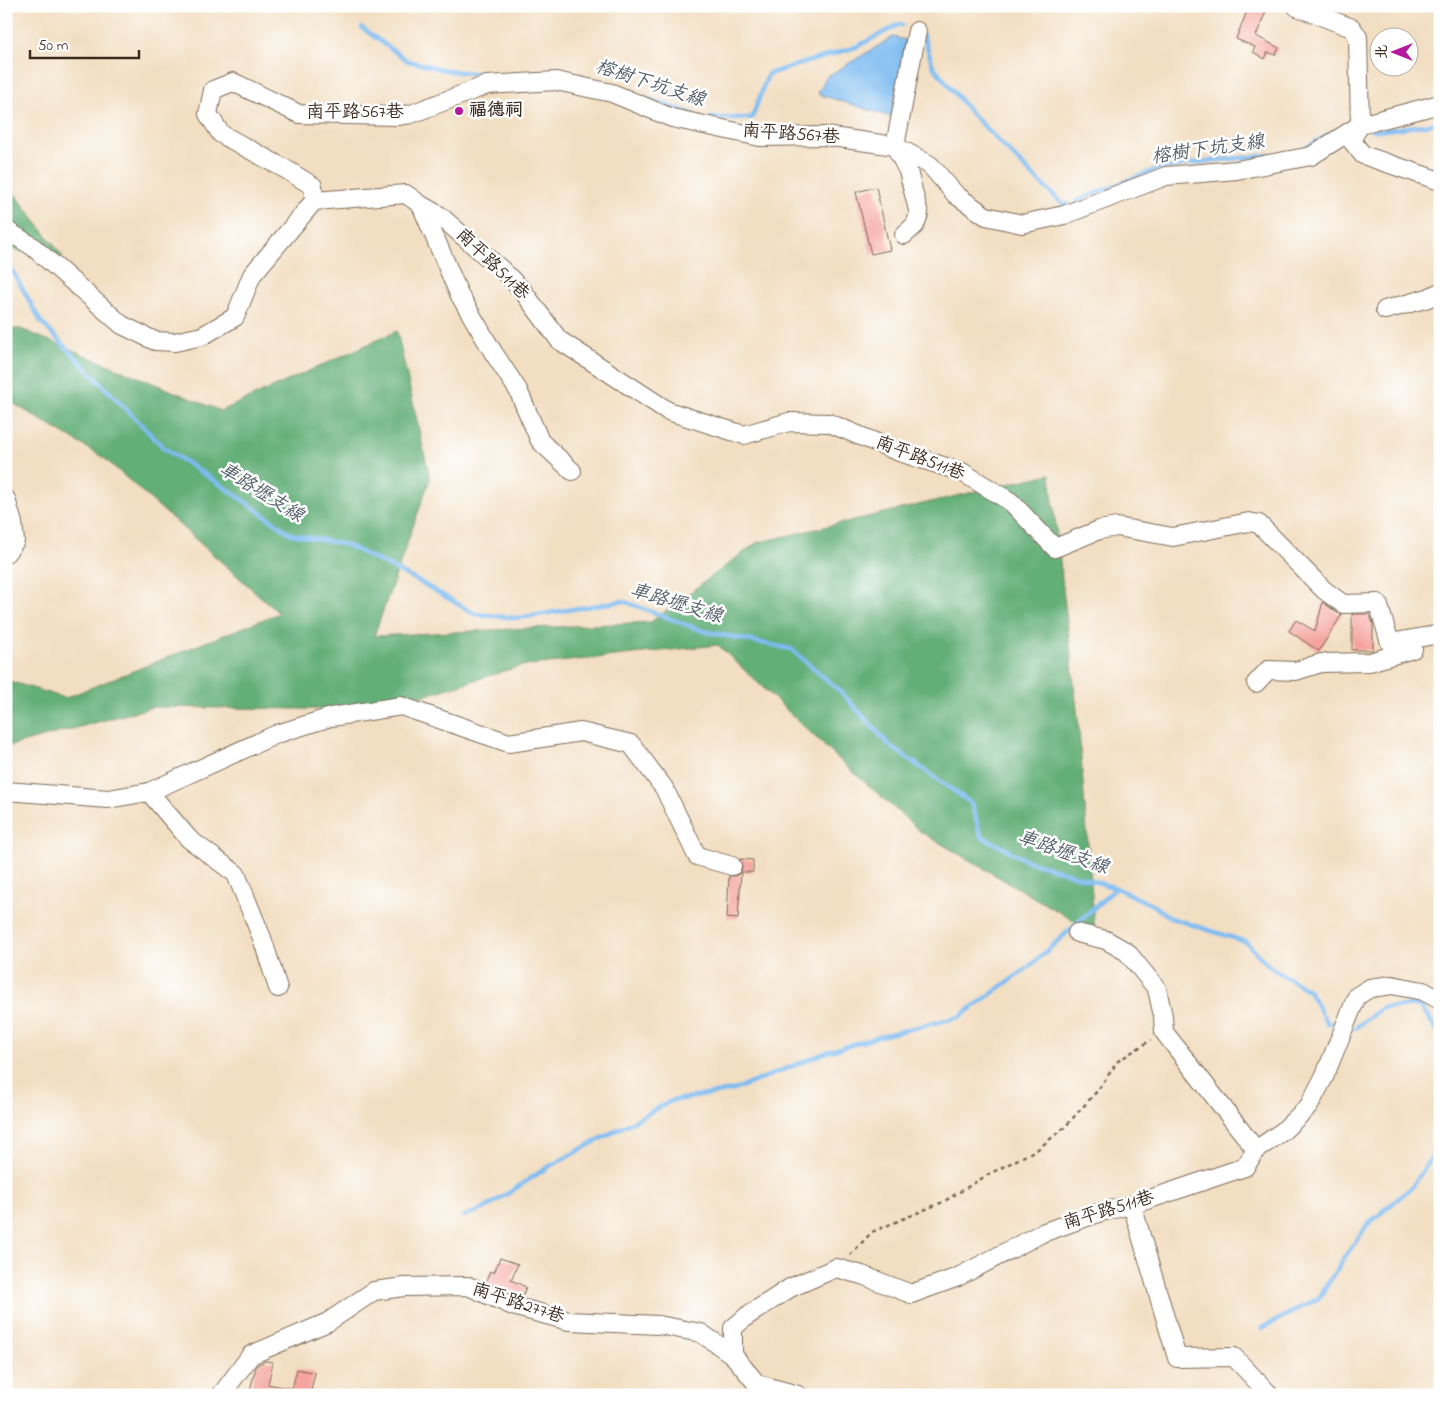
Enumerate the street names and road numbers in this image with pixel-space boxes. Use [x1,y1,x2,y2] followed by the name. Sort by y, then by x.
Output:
[306,100,404,126] street label: 南平路567巷
[741,119,841,151] street label: 南平路567巷
[449,223,535,307] street label: 南平路511巷
[872,430,968,488] street label: 南平路511巷
[1060,1185,1158,1237] street label: 南平路511巷
[468,1277,568,1331] street label: 南平路277巷

